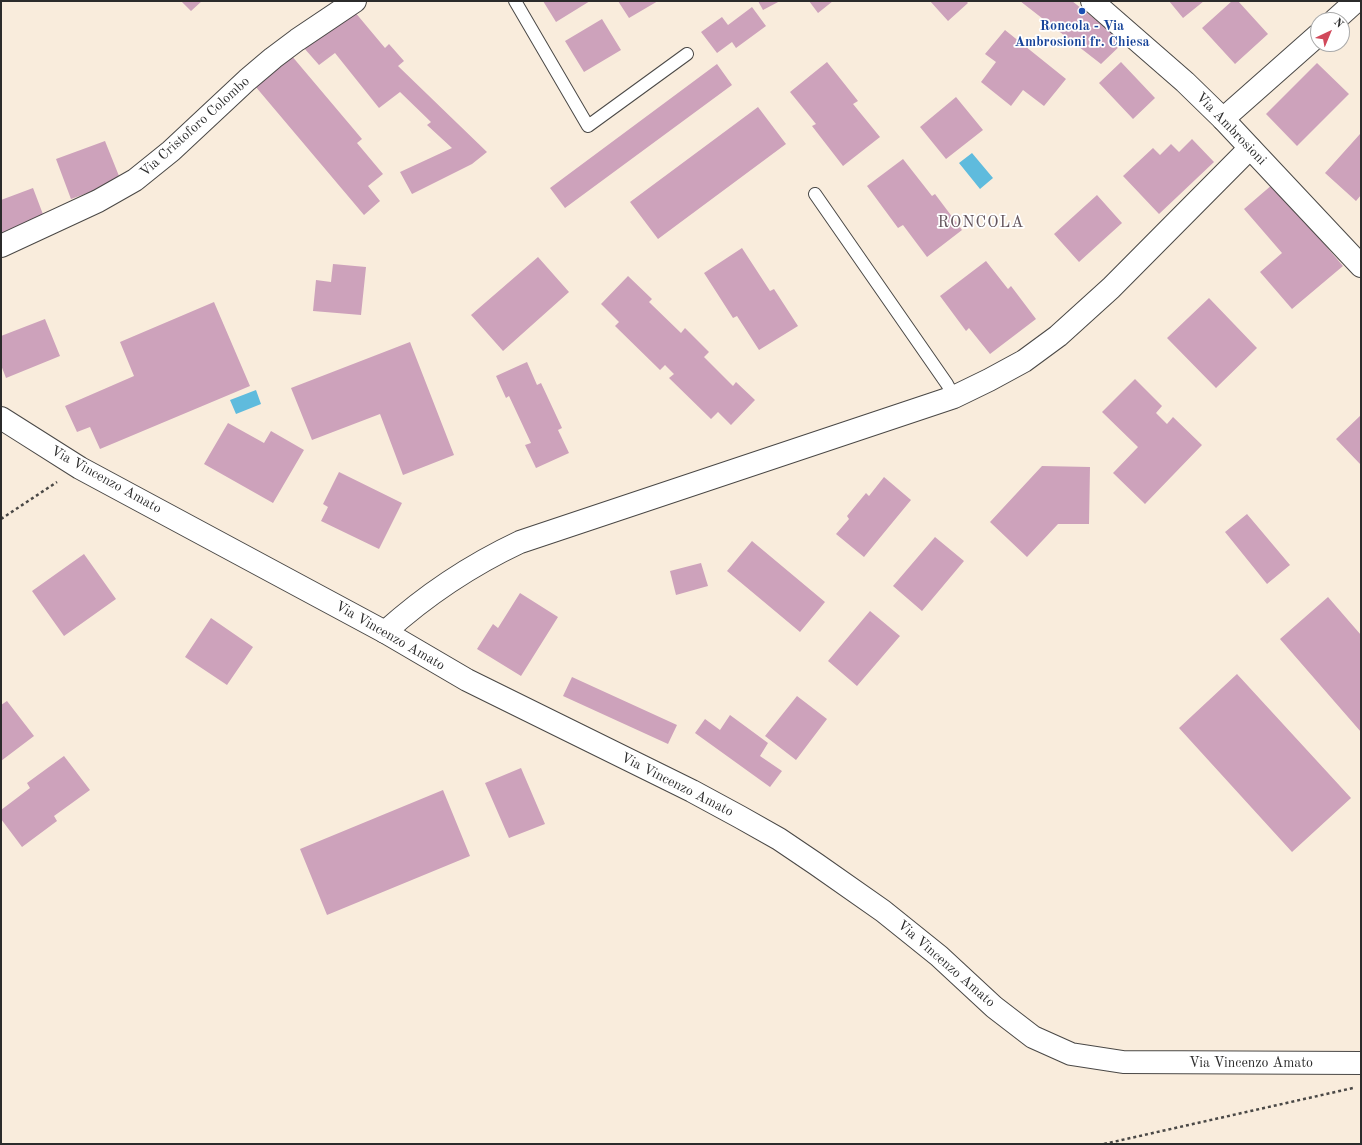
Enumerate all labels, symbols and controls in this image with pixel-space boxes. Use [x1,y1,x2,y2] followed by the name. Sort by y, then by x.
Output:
[1077,6,1087,16] marker: Roncola - Via Ambrosioni fr. Chiesa
[1310,12,1350,52] north arrow
[1331,17,1345,31] text: N
[1014,18,1150,50] place label: Roncola - Via Ambrosioni fr. Chiesa
[137,73,253,181] street label: Via Cristoforo Colombo
[1192,89,1270,169] street label: Via Ambrosioni
[938,213,1024,233] district label: RONCOLA
[48,443,164,517] street label: Via Vincenzo Amato
[332,598,448,674] street label: Via Vincenzo Amato
[618,749,736,821] street label: Via Vincenzo Amato
[894,917,998,1011] street label: Via Vincenzo Amato
[1189,1055,1313,1071] street label: Via Vincenzo Amato

